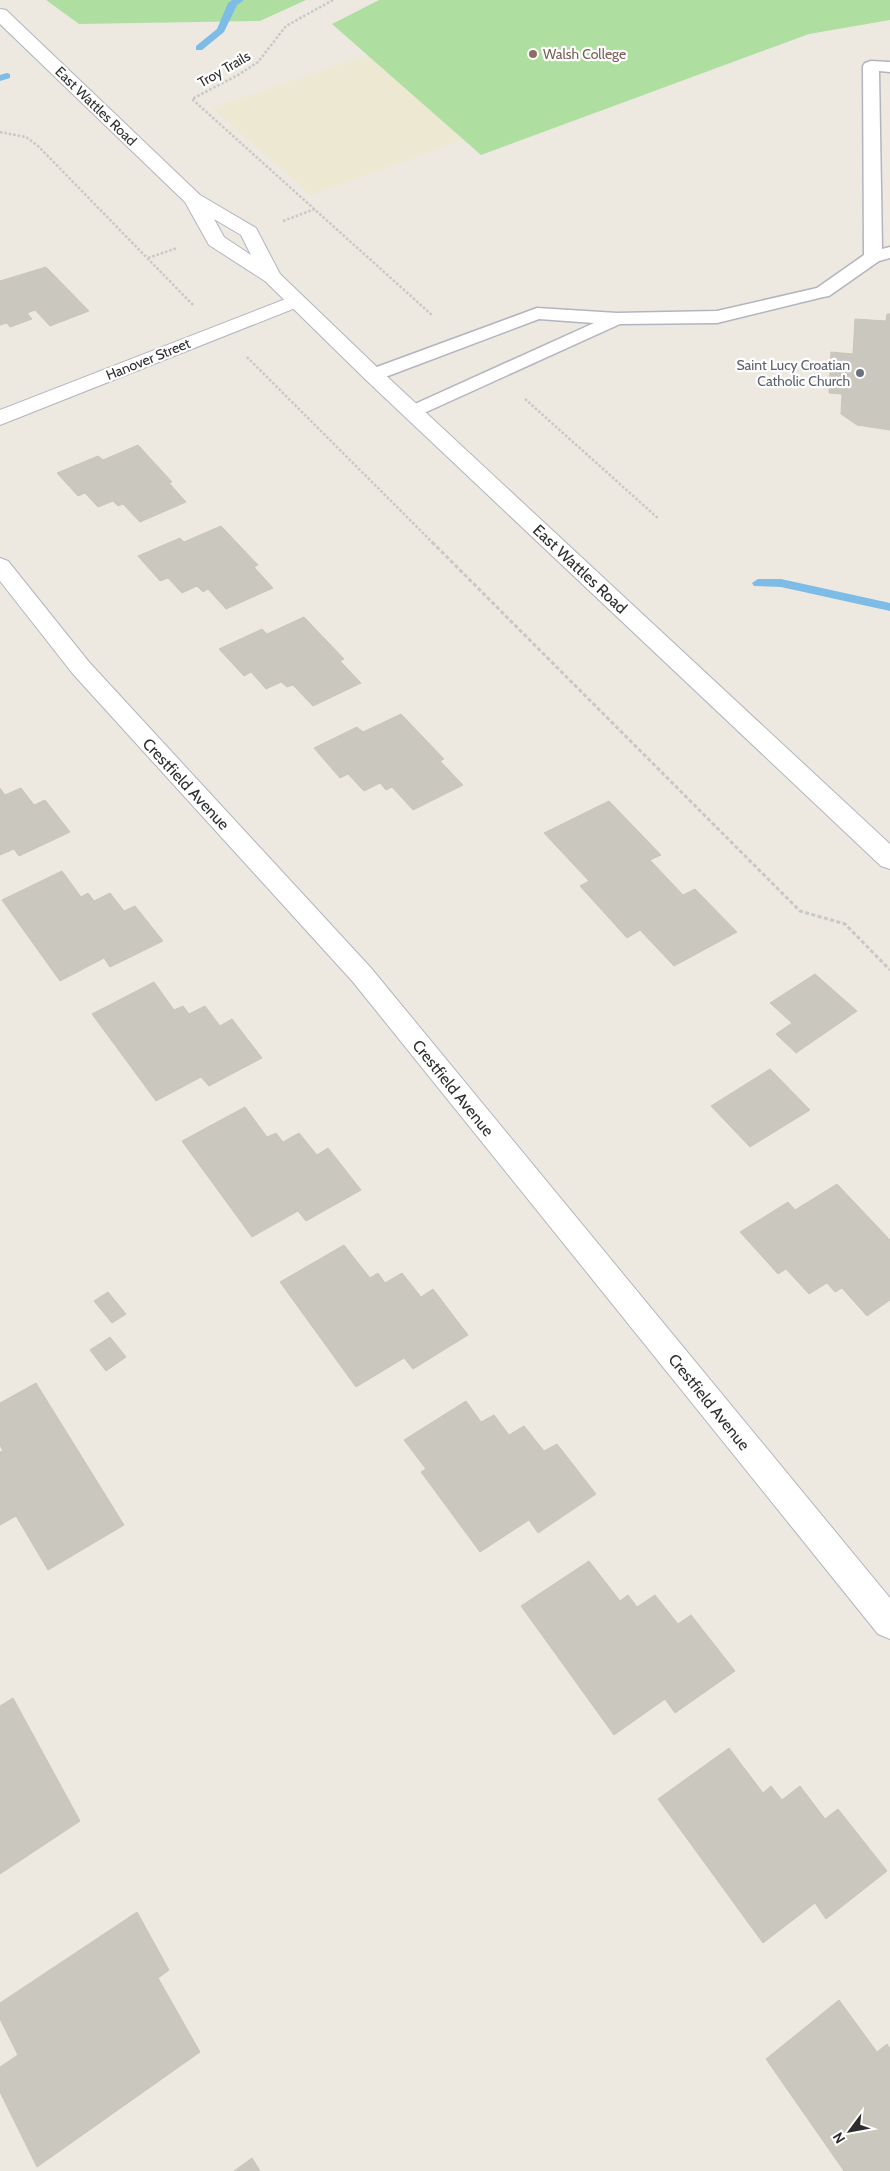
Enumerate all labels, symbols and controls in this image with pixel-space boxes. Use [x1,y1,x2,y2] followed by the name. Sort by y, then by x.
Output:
[543,45,626,63] place label: Walsh College
[195,47,254,91] street label: Troy Trails
[527,48,539,60] marker: Walsh College
[51,63,141,149] street label: East Wattles Road
[103,334,193,384] street label: Hanover Street
[736,356,850,390] place label: Saint Lucy Croatian Catholic Church
[854,367,866,379] marker: Saint Lucy Croatian Catholic Church
[529,521,631,617] street label: East Wattles Road
[139,734,233,834] street label: Crestfield Avenue
[408,1036,498,1140] street label: Crestfield Avenue
[664,1350,754,1454] street label: Crestfield Avenue
[825,2106,875,2156] north arrow
[829,2129,849,2147] text: N

